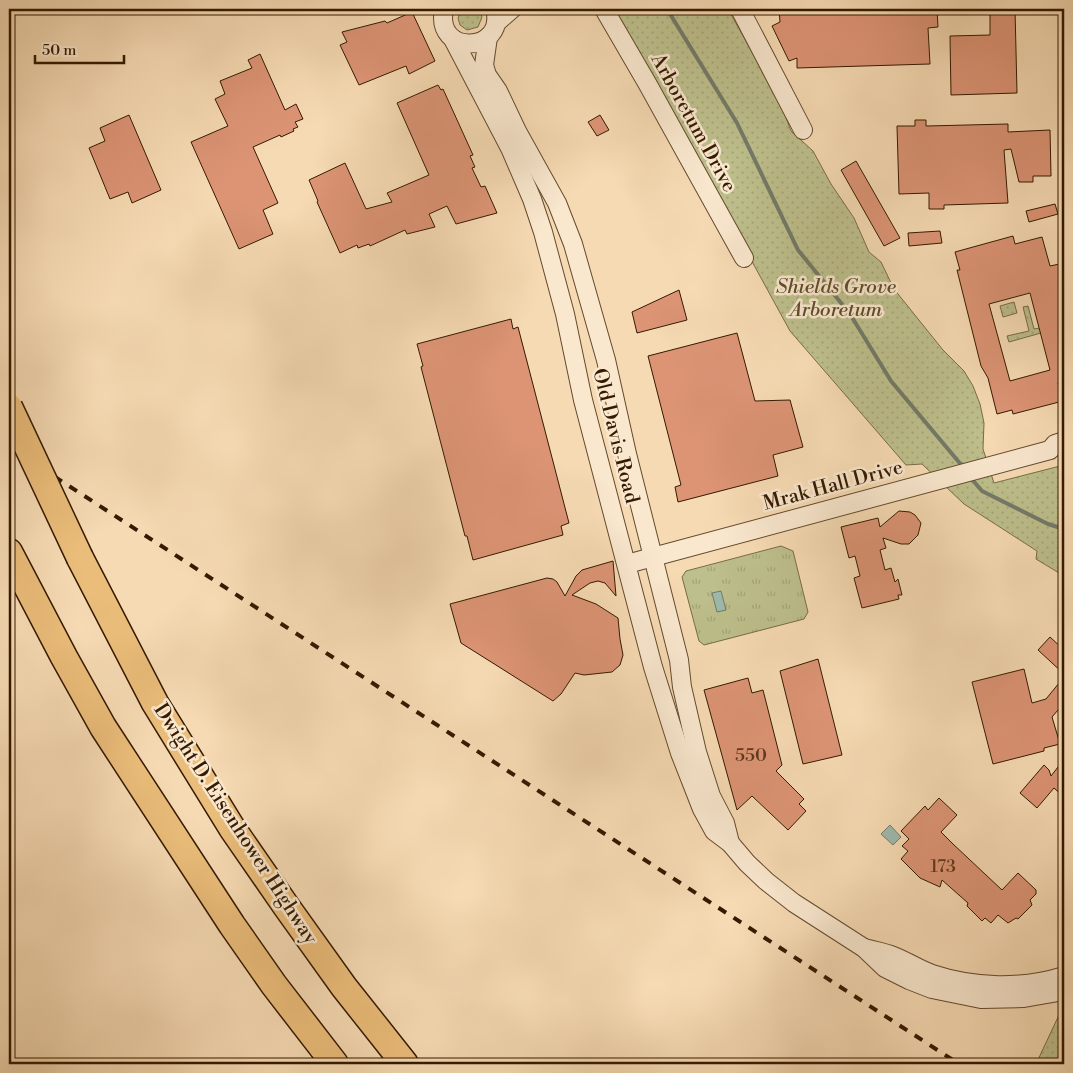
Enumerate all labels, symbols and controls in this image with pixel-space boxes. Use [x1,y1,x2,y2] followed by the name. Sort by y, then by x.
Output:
[35,32,124,64] scale bar
[42,41,76,60] text: 50 m
[644,49,741,197] street label: Arboretum Drive
[776,275,897,323] park label: Shields Grove Arboretum
[586,366,644,507] street label: Old Davis Road
[760,455,906,517] street label: Mrak Hall Drive
[148,699,323,949] street label: Dwight D. Eisenhower Highway
[735,744,767,767] house number: 550
[930,855,956,878] house number: 173

